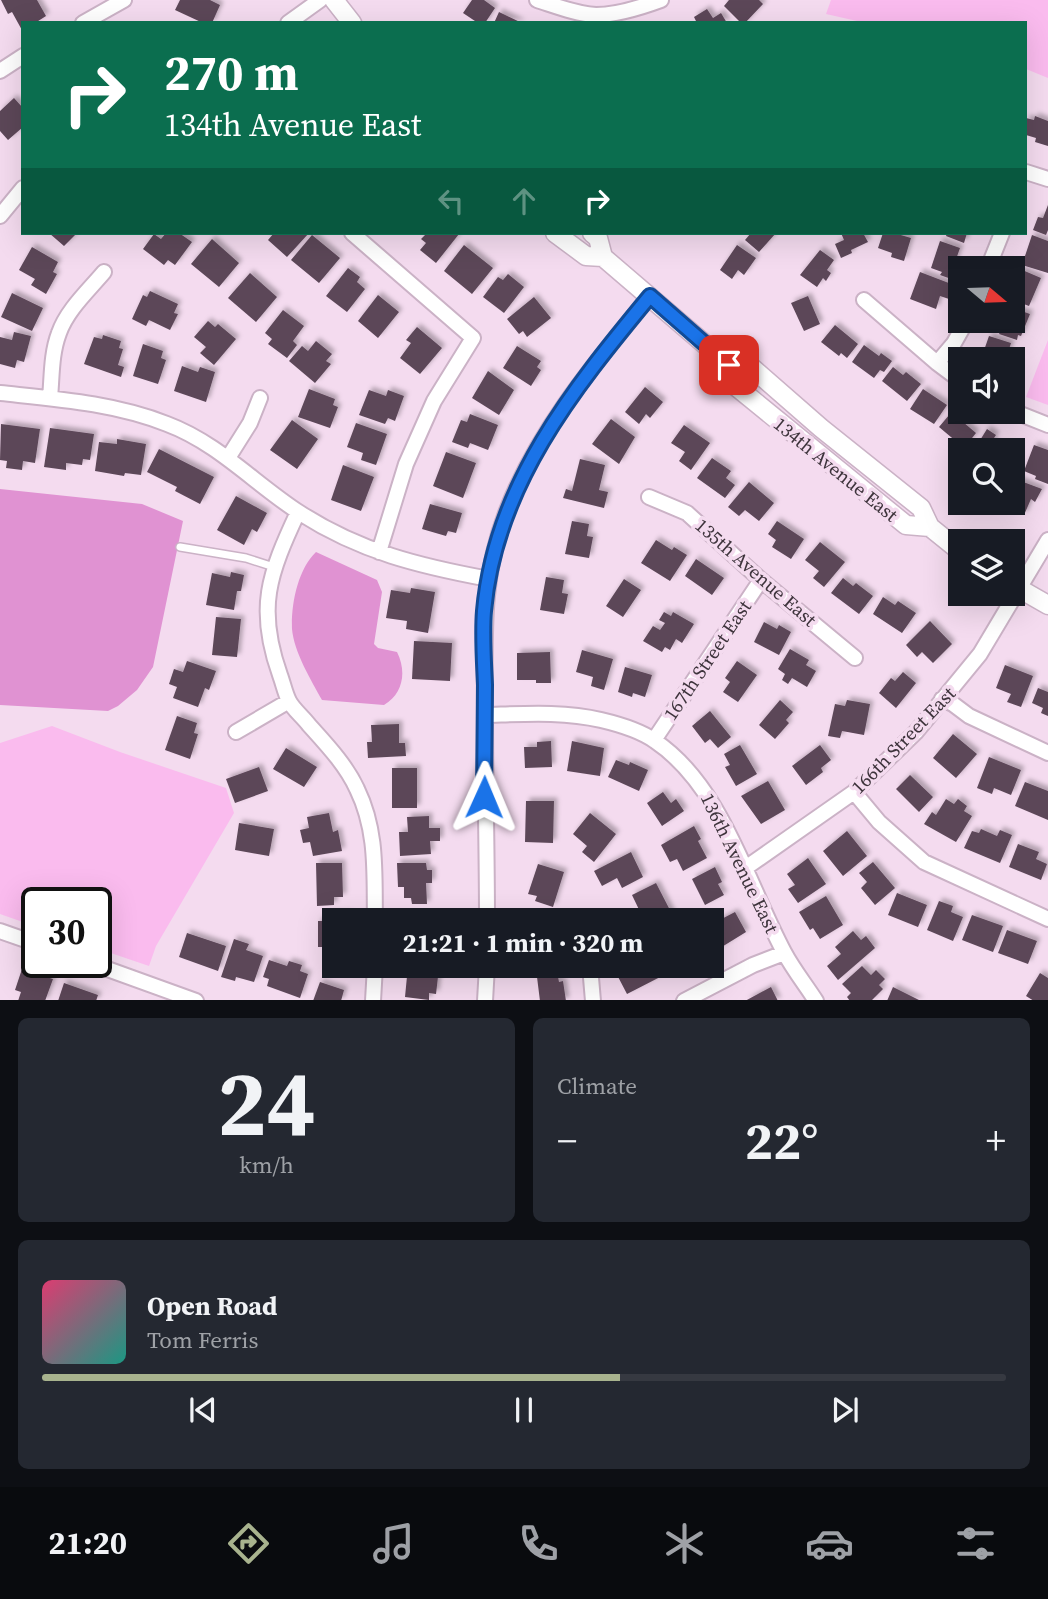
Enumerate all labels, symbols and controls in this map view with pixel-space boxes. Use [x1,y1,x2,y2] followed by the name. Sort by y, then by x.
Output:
[164,39,299,106] text: 270 m
[49,49,140,140] icon: right
[164,103,421,147] text: 134th Avenue East
[432,182,470,220] icon: left
[505,182,543,220] icon: ahead
[578,182,616,220] icon: right
[948,256,1026,332] north arrow
[948,256,1025,606] map controls
[699,335,759,395] pin
[710,346,748,384] icon: arrive
[948,347,1025,424] button: sound
[768,411,904,528] street label: 134th Avenue East
[948,438,1025,515] button: search
[690,512,823,632] street label: 135th Avenue East
[948,529,1025,606] button: layers
[657,594,757,725] street label: 167th Street East
[845,680,961,799] street label: 166th Street East
[447,760,521,834] position arrow
[695,789,786,938] street label: 136th Avenue East
[21,887,112,978] speed limit sign: 30
[403,925,643,961] text: 21:21 · 1 min · 320 m
[217,1041,316,1165] text: 24
[557,1070,637,1102] text: Climate
[745,1105,818,1176] text: 22°
[557,1115,577,1167] text: −
[986,1115,1006,1167] text: +
[239,1149,294,1181] text: km/h
[147,1288,278,1324] text: Open Road
[147,1324,258,1356] text: Tom Ferris
[184,1391,222,1429] icon: previous
[505,1391,543,1429] icon: pause
[826,1391,864,1429] icon: next
[224,1519,273,1568] icon: directions
[369,1519,418,1568] icon: music
[514,1519,563,1568] icon: phone
[660,1519,709,1568] icon: climate
[805,1519,854,1568] icon: car
[951,1519,1000,1568] icon: filters
[48,1521,127,1565] text: 21:20

